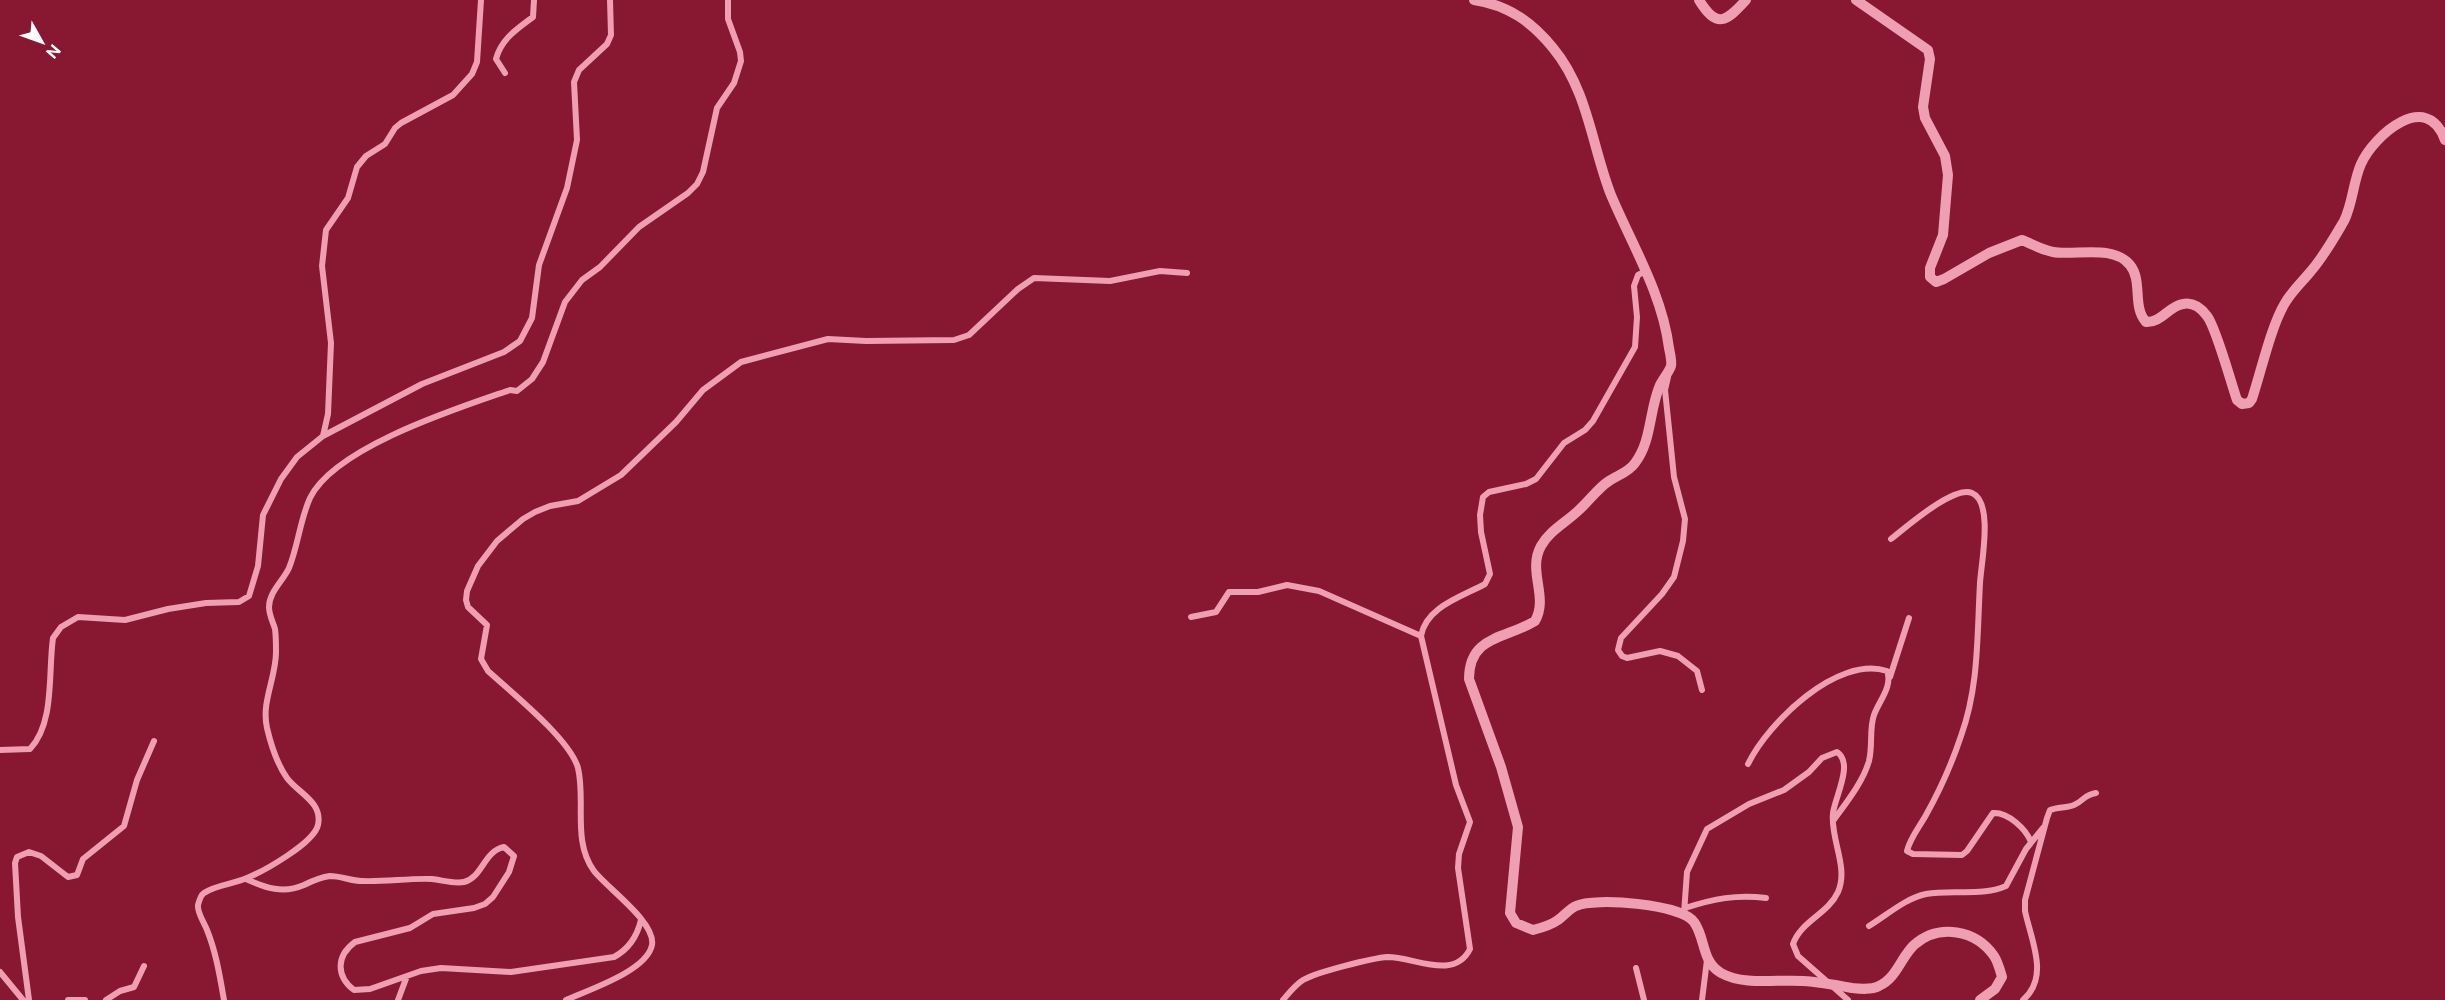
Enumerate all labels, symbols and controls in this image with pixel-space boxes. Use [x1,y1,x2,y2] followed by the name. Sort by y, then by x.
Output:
[12,12,72,72] north arrow
[42,40,64,62] text: N

